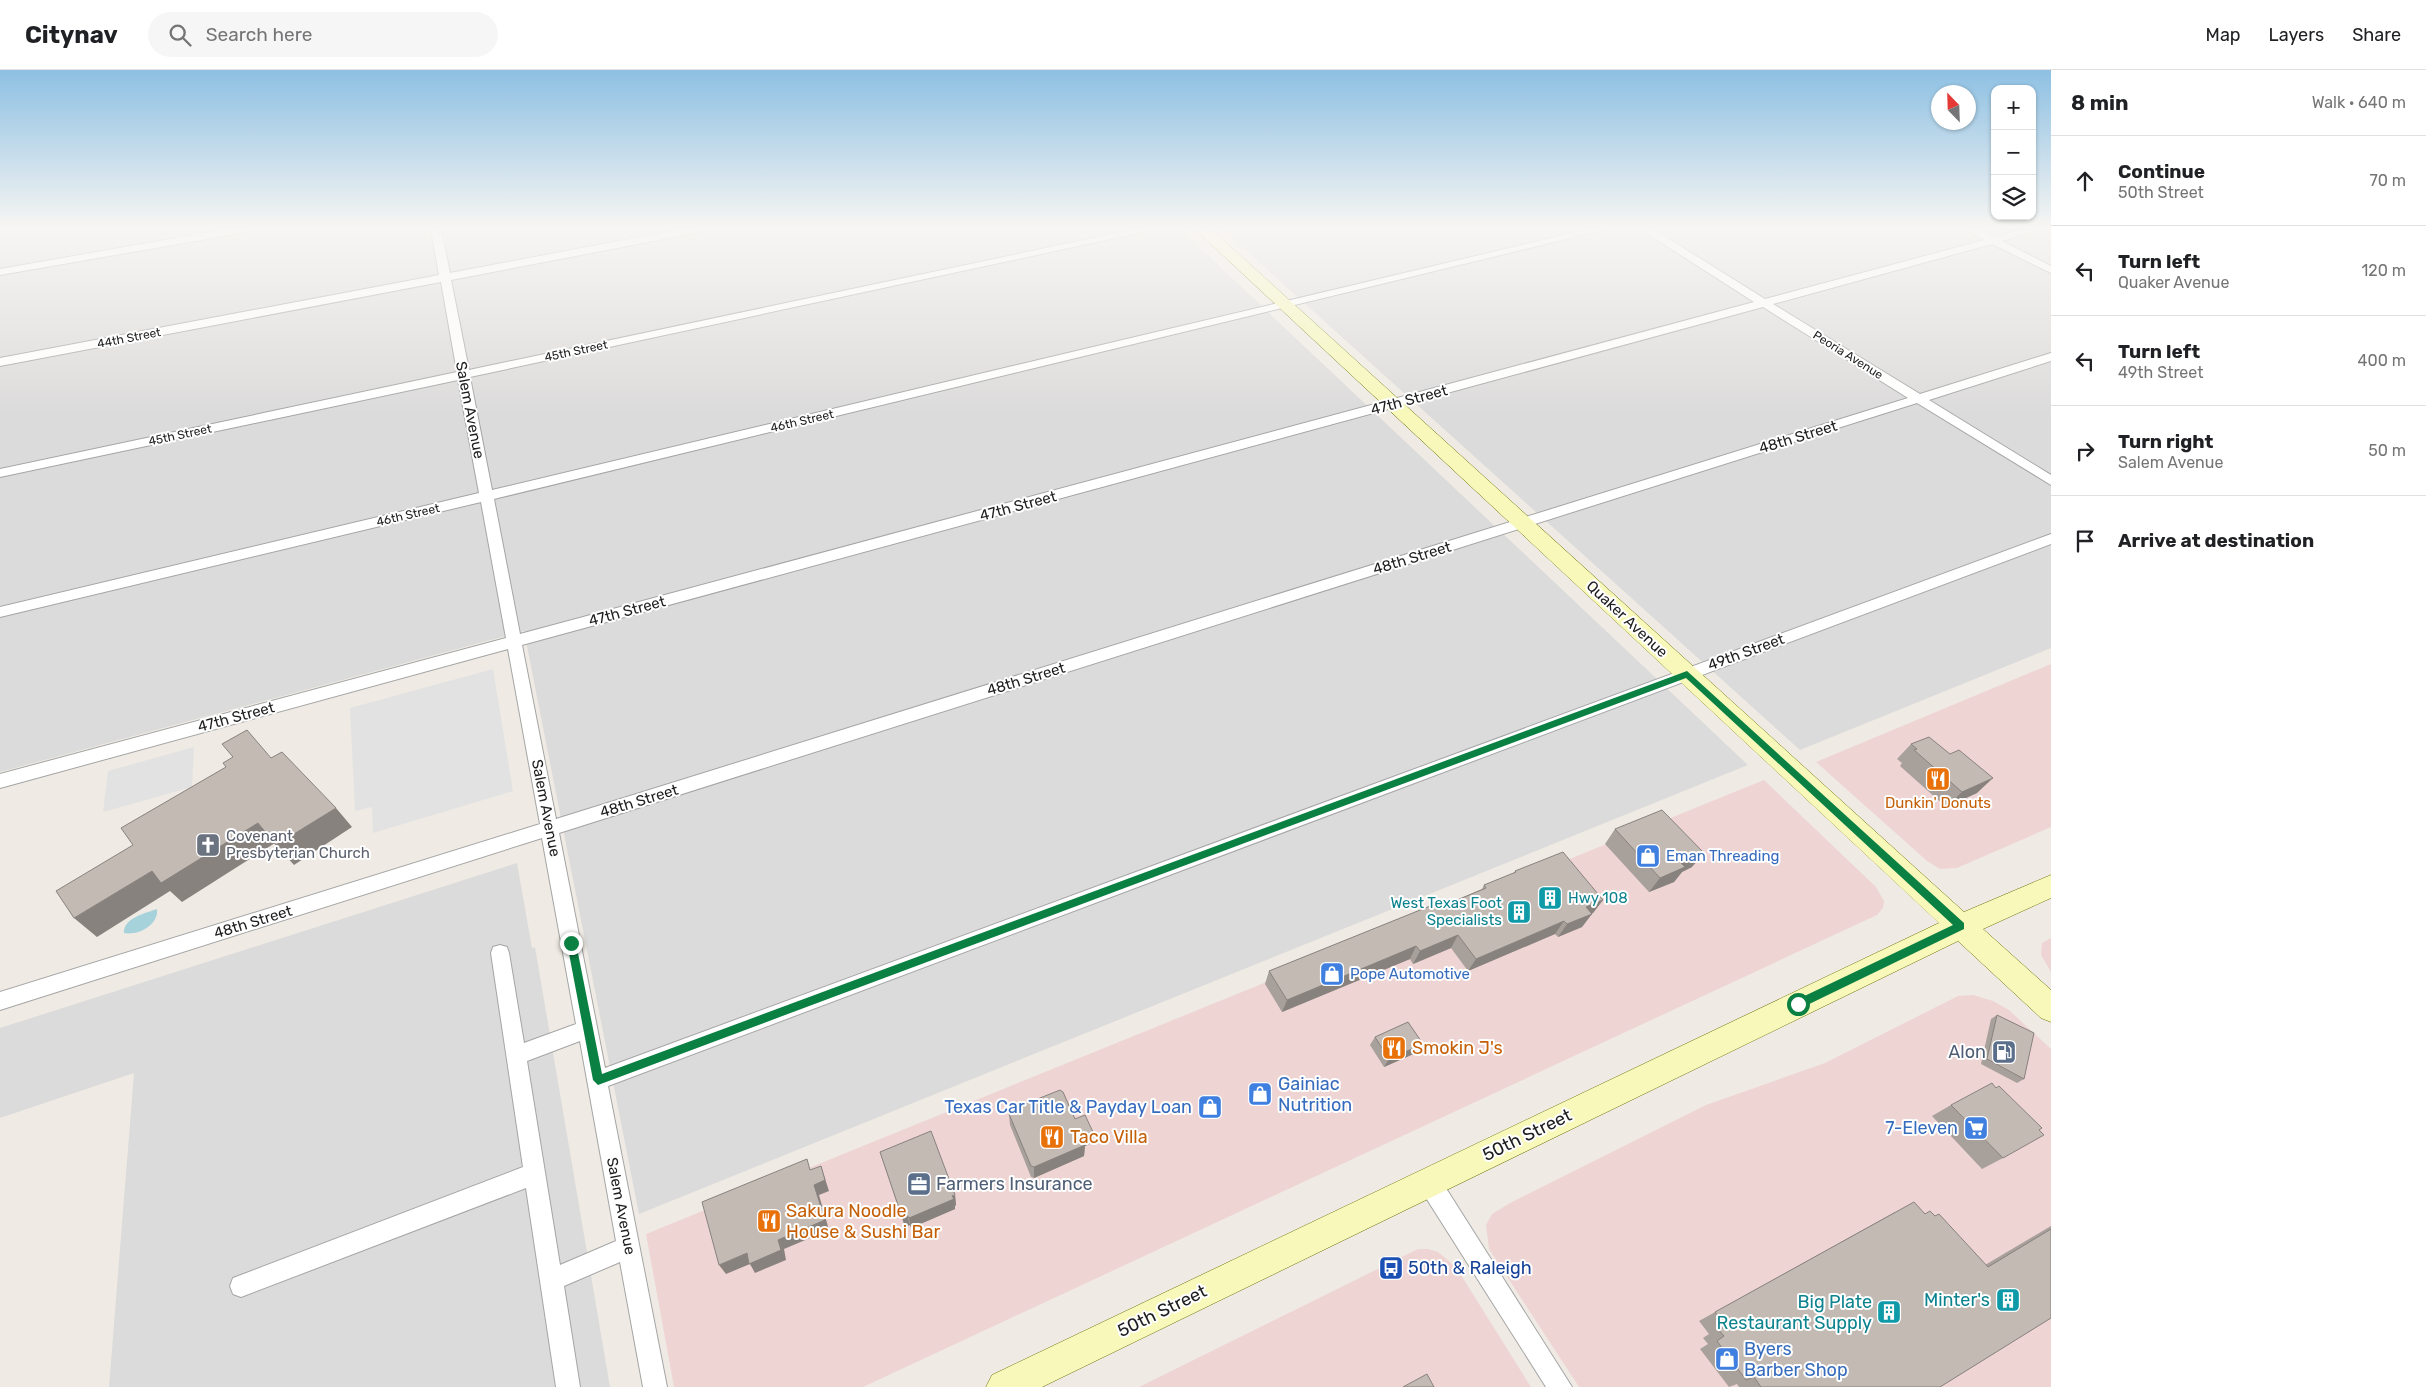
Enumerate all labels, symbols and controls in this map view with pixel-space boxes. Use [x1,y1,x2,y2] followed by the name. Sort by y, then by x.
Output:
[148,12,498,57] search box
[25,21,118,49] text: Citynav
[166,21,194,49] icon: search
[206,23,312,46] text: Search here
[2206,24,2241,46] text: Map
[2269,24,2324,46] text: Layers
[2352,24,2401,46] text: Share
[1931,85,1976,130] north arrow
[1991,85,2036,220] map controls
[1991,85,2036,130] button: +
[2071,90,2128,115] text: 8 min
[2312,93,2406,112] text: Walk · 640 m
[1991,130,2036,175] button: −
[2118,160,2205,183] text: Continue
[2071,167,2099,195] icon: ahead
[2369,171,2406,190] text: 70 m
[1991,175,2036,220] button: layers
[2118,183,2204,202] text: 50th Street
[2118,250,2200,273] text: Turn left
[2071,257,2099,285] icon: left
[2361,261,2406,280] text: 120 m
[2118,273,2229,292] text: Quaker Avenue
[96,325,162,351] street label: 44th Street
[1810,328,1886,382] street label: Peoria Avenue
[543,337,609,365] street label: 45th Street
[2118,340,2200,363] text: Turn left
[2071,347,2099,375] icon: left
[2358,351,2406,370] text: 400 m
[452,360,488,460] street label: Salem Avenue
[2118,363,2203,382] text: 49th Street
[1369,381,1450,419] street label: 47th Street
[769,407,835,435] street label: 46th Street
[1757,417,1839,457] street label: 48th Street
[147,421,213,449] street label: 45th Street
[2118,430,2213,453] text: Turn right
[2071,437,2099,465] icon: right
[2368,441,2406,460] text: 50 m
[2118,453,2223,472] text: Salem Avenue
[978,487,1059,525] street label: 47th Street
[375,501,441,529] street label: 46th Street
[2071,527,2099,555] icon: arrive
[2118,529,2314,552] text: Arrive at destination
[1371,538,1453,578] street label: 48th Street
[1583,577,1671,661] street label: Quaker Avenue
[587,592,668,630] street label: 47th Street
[1705,630,1787,674] street label: 49th Street
[985,659,1067,699] street label: 48th Street
[196,698,277,736] street label: 47th Street
[528,758,564,858] street label: Salem Avenue
[1925,766,1951,792] restaurant icon: Dunkin' Donuts
[598,781,680,821] street label: 48th Street
[1885,794,1991,812] place label: Dunkin' Donuts
[226,827,370,862] place label: Covenant Presbyterian Church
[195,832,221,858] church icon: Covenant Presbyterian Church
[1635,843,1661,869] shop icon: Eman Threading
[1666,847,1779,865] place label: Eman Threading
[1537,885,1563,911] building icon: Hwy 108
[1568,889,1628,907] place label: Hwy 108
[1390,894,1502,929] place label: West Texas Foot Specialists
[1506,899,1532,925] building icon: West Texas Foot Specialists
[212,902,294,942] street label: 48th Street
[560,932,583,955] route end
[1319,961,1345,987] shop icon: Pope Automotive
[1350,965,1470,983] place label: Pope Automotive
[1787,993,1810,1016] route start
[1381,1035,1407,1061] restaurant icon: Smokin J's
[1412,1037,1503,1059] place label: Smokin J's
[1991,1039,2017,1065] fuel station icon: Alon
[1948,1041,1986,1063] place label: Alon
[1278,1073,1352,1116] place label: Gainiac Nutrition
[1247,1081,1273,1107] shop icon: Gainiac Nutrition
[1197,1094,1223,1120] shop icon: Texas Car Title & Payday Loan
[944,1096,1192,1118] place label: Texas Car Title & Payday Loan
[1479,1104,1575,1166] street label: 50th Street
[1963,1115,1989,1141] supermarket icon: 7-Eleven
[1885,1117,1958,1139] place label: 7-Eleven
[1039,1124,1065,1150] restaurant icon: Taco Villa
[1070,1126,1148,1148] place label: Taco Villa
[603,1156,639,1256] street label: Salem Avenue
[906,1171,932,1197] office icon: Farmers Insurance
[936,1173,1093,1195] place label: Farmers Insurance
[786,1200,940,1243] place label: Sakura Noodle House & Sushi Bar
[756,1208,782,1234] restaurant icon: Sakura Noodle House & Sushi Bar
[1378,1255,1404,1281] bus stop icon: 50th & Raleigh
[1408,1257,1532,1279] place label: 50th & Raleigh
[1114,1280,1210,1342] street label: 50th Street
[1995,1287,2021,1313] building icon: Minter's
[1924,1289,1990,1311] place label: Minter's
[1717,1291,1872,1334] place label: Big Plate Restaurant Supply
[1876,1299,1902,1325] building icon: Big Plate Restaurant Supply
[1744,1338,1848,1381] place label: Byers Barber Shop
[1714,1346,1740,1372] shop icon: Byers Barber Shop

